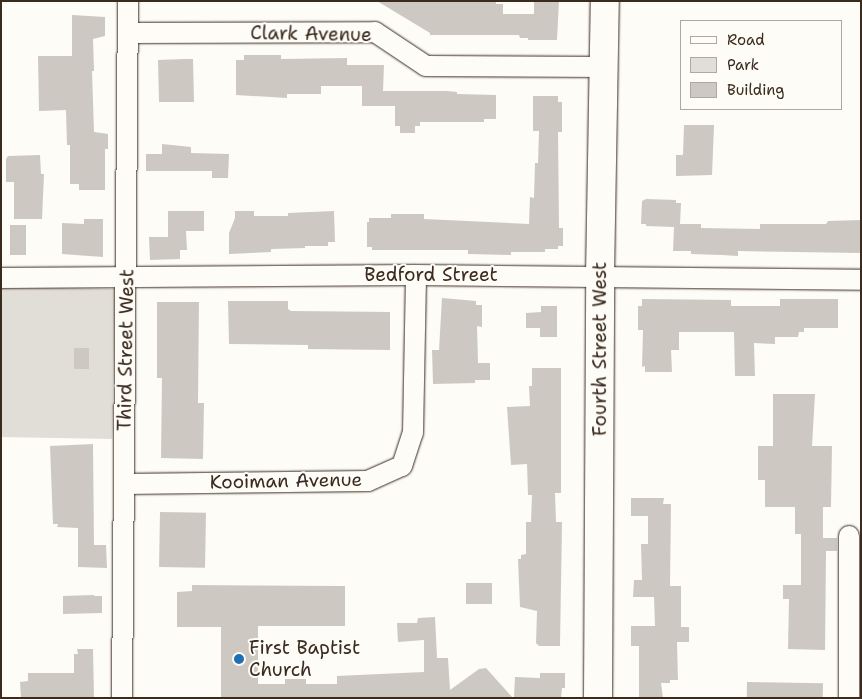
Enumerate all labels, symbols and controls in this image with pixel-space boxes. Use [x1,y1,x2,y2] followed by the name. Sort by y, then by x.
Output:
[680,20,842,110] legend
[250,22,372,46] street label: Clark Avenue
[727,30,765,50] text: Road
[727,55,759,75] text: Park
[727,80,784,100] text: Building
[589,262,611,436] street label: Fourth Street West
[364,264,498,286] street label: Bedford Street
[113,269,139,431] street label: Third Street West
[210,468,362,494] street label: Kooiman Avenue
[249,637,360,681] place label: First Baptist Church
[233,653,245,665] marker: First Baptist Church

